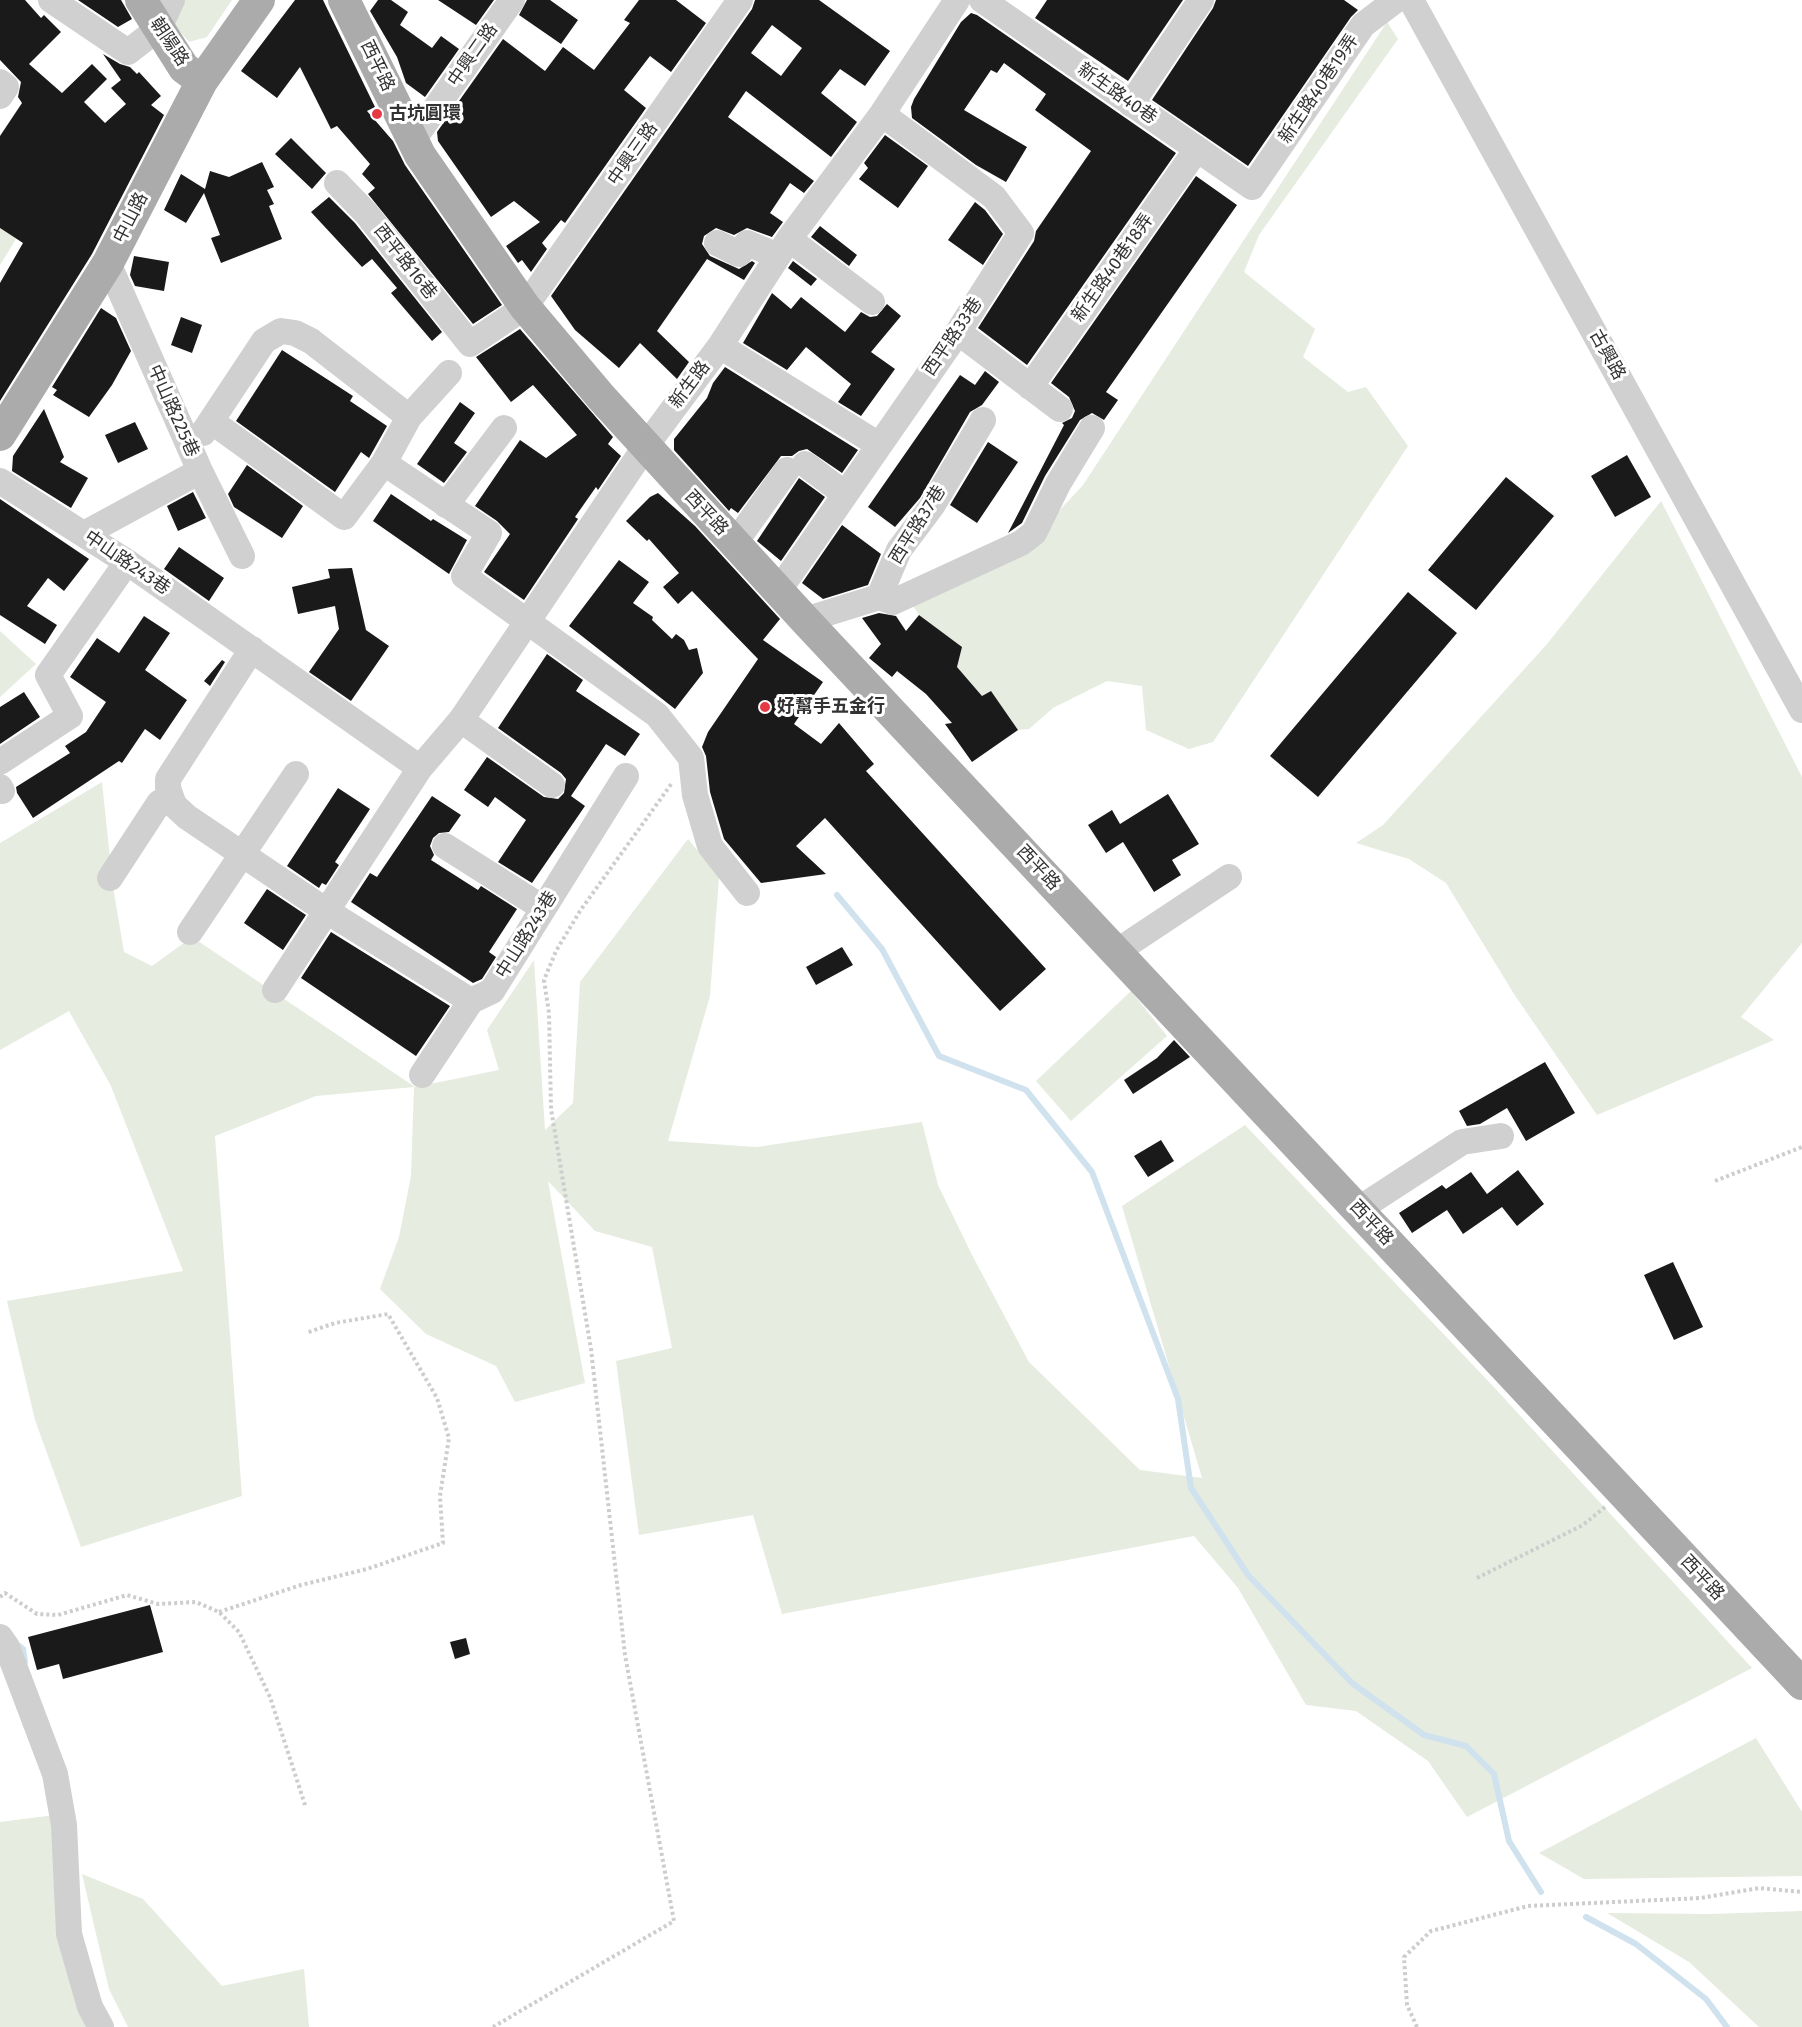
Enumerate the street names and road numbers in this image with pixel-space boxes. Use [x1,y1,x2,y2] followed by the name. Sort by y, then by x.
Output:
[145,14,193,70] street label: 朝陽路
[444,19,502,91] street label: 中興二路
[1275,30,1363,148] street label: 新生路40巷19弄
[355,37,399,95] street label: 西平路
[1073,59,1161,129] street label: 新生路40巷
[604,118,662,190] street label: 中興三路
[109,189,153,247] street label: 中山路
[1068,210,1158,326] street label: 新生路40巷18弄
[369,220,441,304] street label: 西平路16巷
[919,294,987,380] street label: 西平路33巷
[1584,326,1630,384] street label: 古興路
[665,357,715,413] street label: 新生路
[143,361,203,461] street label: 中山路225巷
[885,482,951,568] street label: 西平路37巷
[680,486,732,540] street label: 西平路
[80,526,174,600] street label: 中山路243巷
[1012,841,1064,895] street label: 西平路
[492,887,562,983] street label: 中山路243巷
[1345,1196,1397,1250] street label: 西平路
[1676,1551,1728,1605] street label: 西平路

